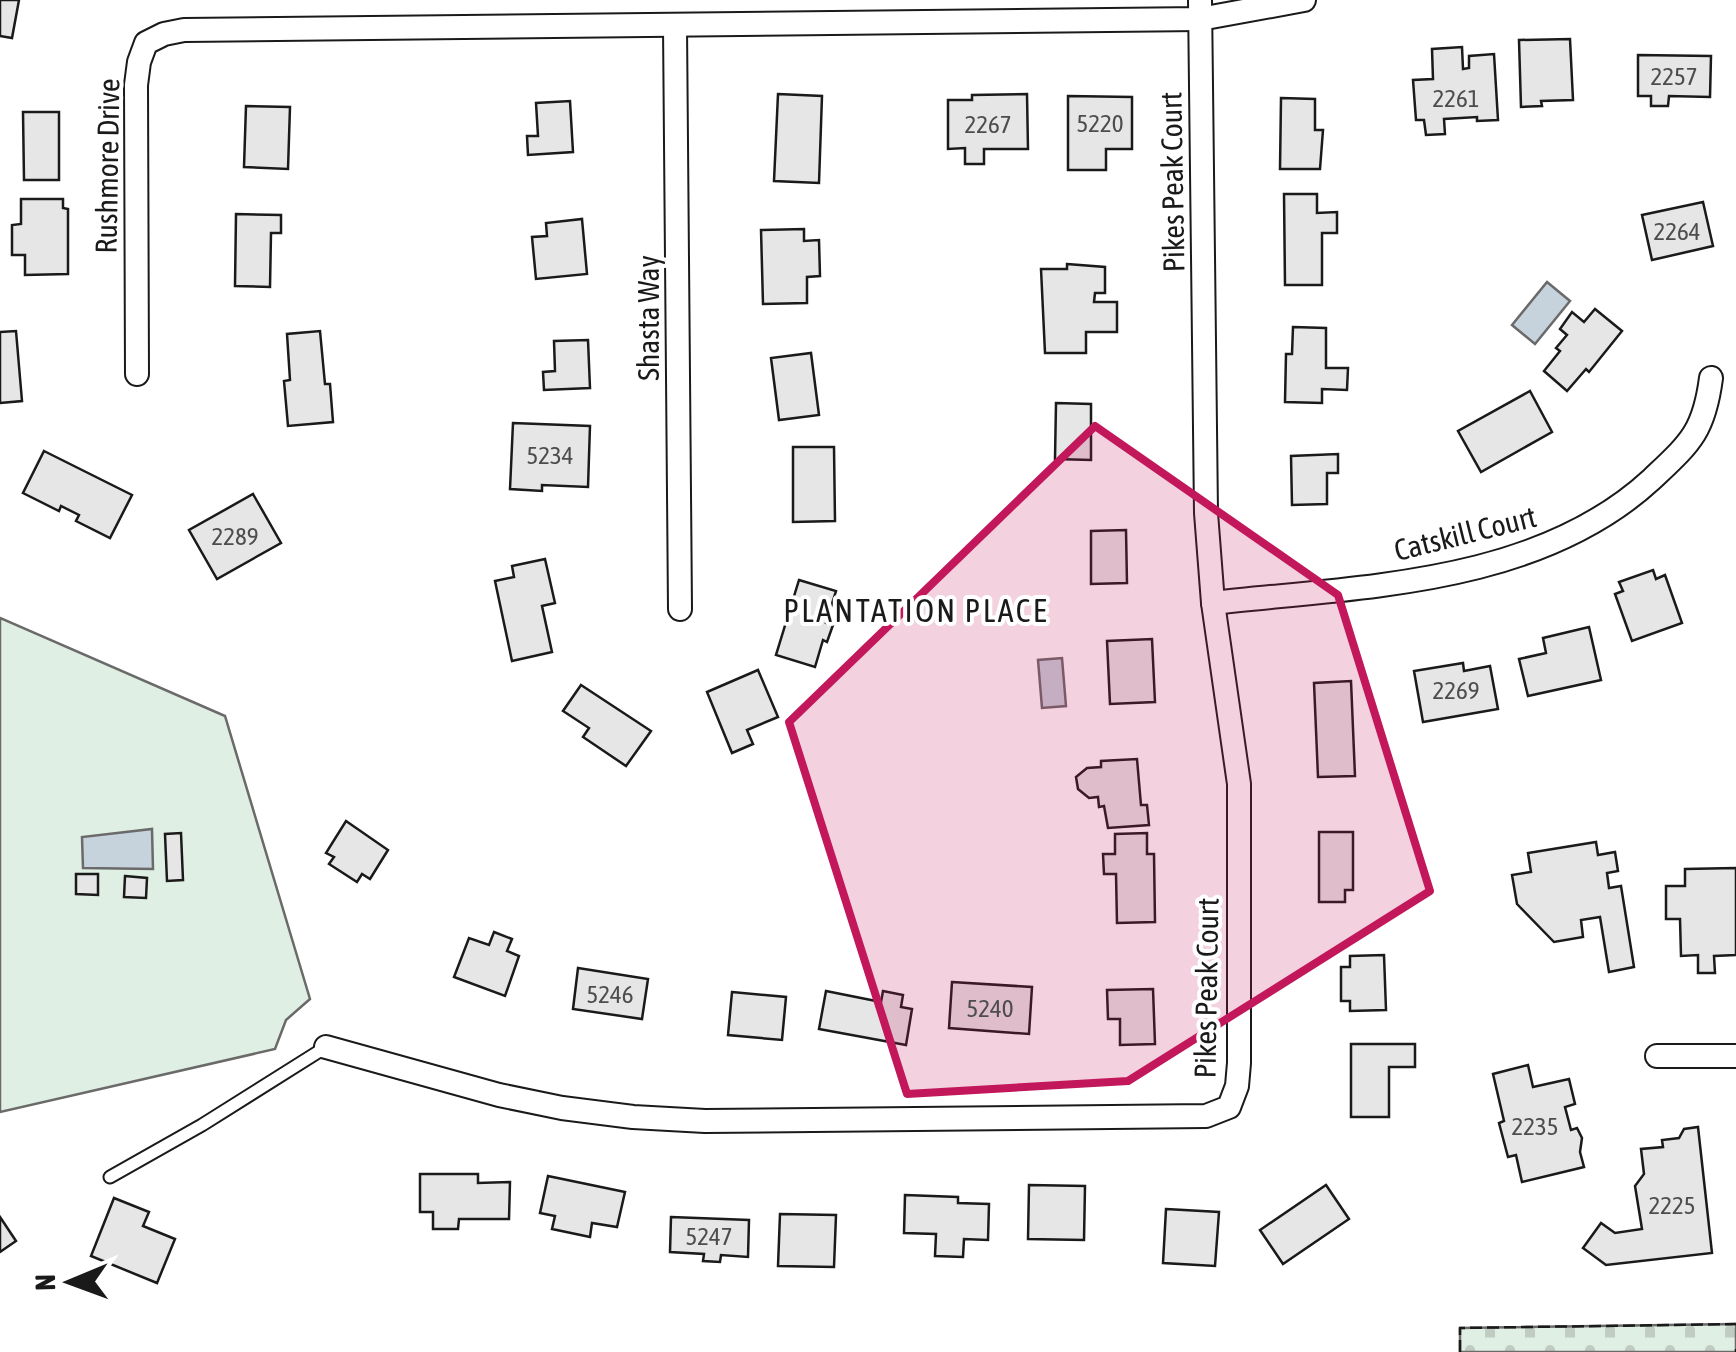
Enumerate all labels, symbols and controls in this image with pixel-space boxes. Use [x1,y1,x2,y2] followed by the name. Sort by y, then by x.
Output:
[1650,62,1698,90] house number: 2257
[88,78,126,254] street label: Rushmore Drive
[1432,84,1480,112] house number: 2261
[1153,91,1191,273] street label: Pikes Peak Court
[1076,109,1124,137] house number: 5220
[964,110,1012,138] house number: 2267
[1653,217,1701,245] house number: 2264
[631,255,665,381] street label: Shasta Way
[526,441,574,469] house number: 5234
[1390,499,1540,567] street label: Catskill Court
[211,522,259,550] house number: 2289
[783,592,1049,629] district label: PLANTATION PLACE
[1432,676,1480,704] house number: 2269
[1187,897,1225,1079] street label: Pikes Peak Court
[586,980,634,1008] house number: 5246
[966,994,1014,1022] house number: 5240
[1511,1112,1559,1140] house number: 2235
[1648,1191,1696,1219] house number: 2225
[685,1222,733,1250] house number: 5247
[20,1232,120,1332] north arrow
[29,1274,61,1291] text: N

